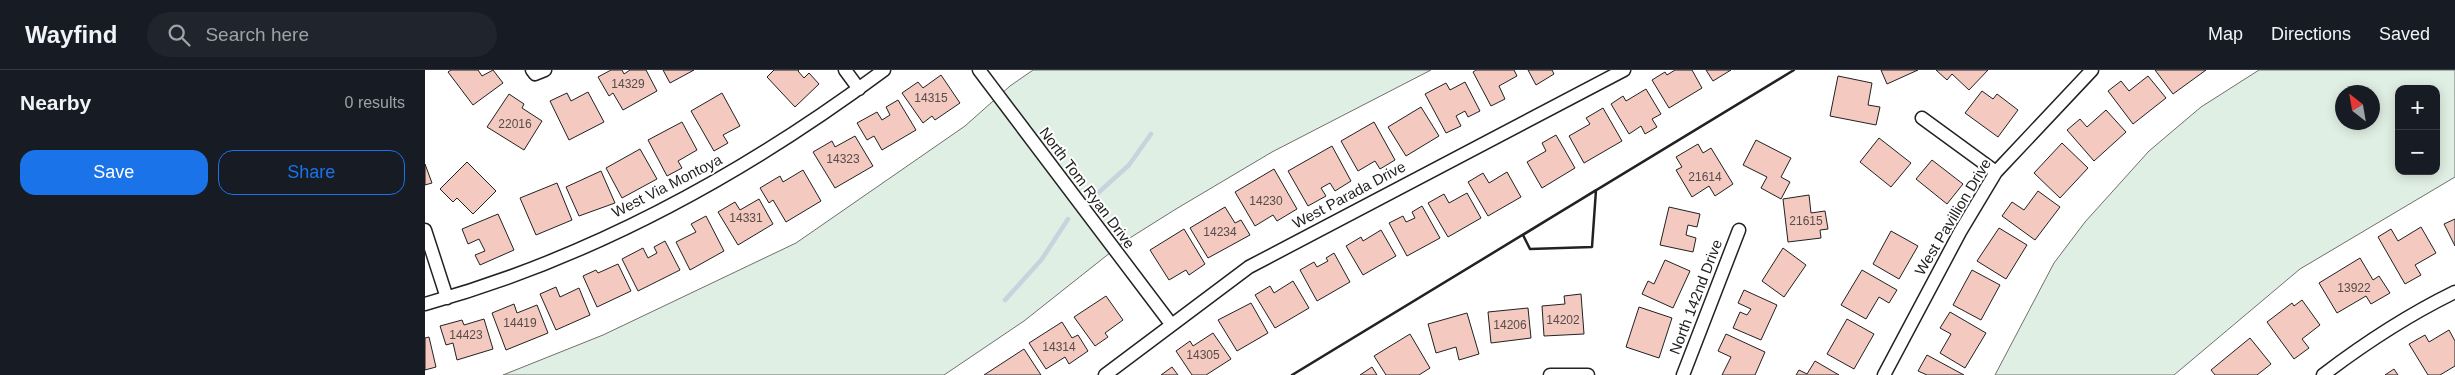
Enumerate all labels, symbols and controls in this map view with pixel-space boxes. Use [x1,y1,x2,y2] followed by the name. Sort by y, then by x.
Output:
[147,12,497,57] search box
[25,21,117,48] text: Wayfind
[165,21,193,49] icon: search
[205,24,309,45] text: Search here
[2208,24,2243,44] text: Map
[2271,24,2351,44] text: Directions
[2379,24,2430,44] text: Saved
[611,77,645,91] house number: 14329
[2335,85,2380,130] north arrow
[2395,85,2440,175] map controls
[2395,85,2440,130] button: +
[20,91,91,114] text: Nearby
[914,91,948,105] house number: 14315
[345,94,405,111] text: 0 results
[498,117,532,131] house number: 22016
[1036,124,1139,252] street label: North Tom Ryan Drive
[2395,130,2440,175] button: −
[20,150,208,195] button: Save
[218,150,405,195] button: Share
[609,150,725,221] street label: West Via Montoya
[826,152,860,166] house number: 14323
[1911,155,1994,278] street label: West Pavillion Drive
[1289,158,1408,232] street label: West Parada Drive
[1688,170,1722,184] house number: 21614
[1249,194,1283,208] house number: 14230
[729,211,763,225] house number: 14331
[1789,214,1823,228] house number: 21615
[1203,225,1237,239] house number: 14234
[1666,237,1725,357] street label: North 142nd Drive
[2337,281,2371,295] house number: 13922
[1546,313,1580,327] house number: 14202
[503,316,537,330] house number: 14419
[1493,318,1527,332] house number: 14206
[449,328,483,342] house number: 14423
[1042,340,1076,354] house number: 14314
[1186,348,1220,362] house number: 14305

